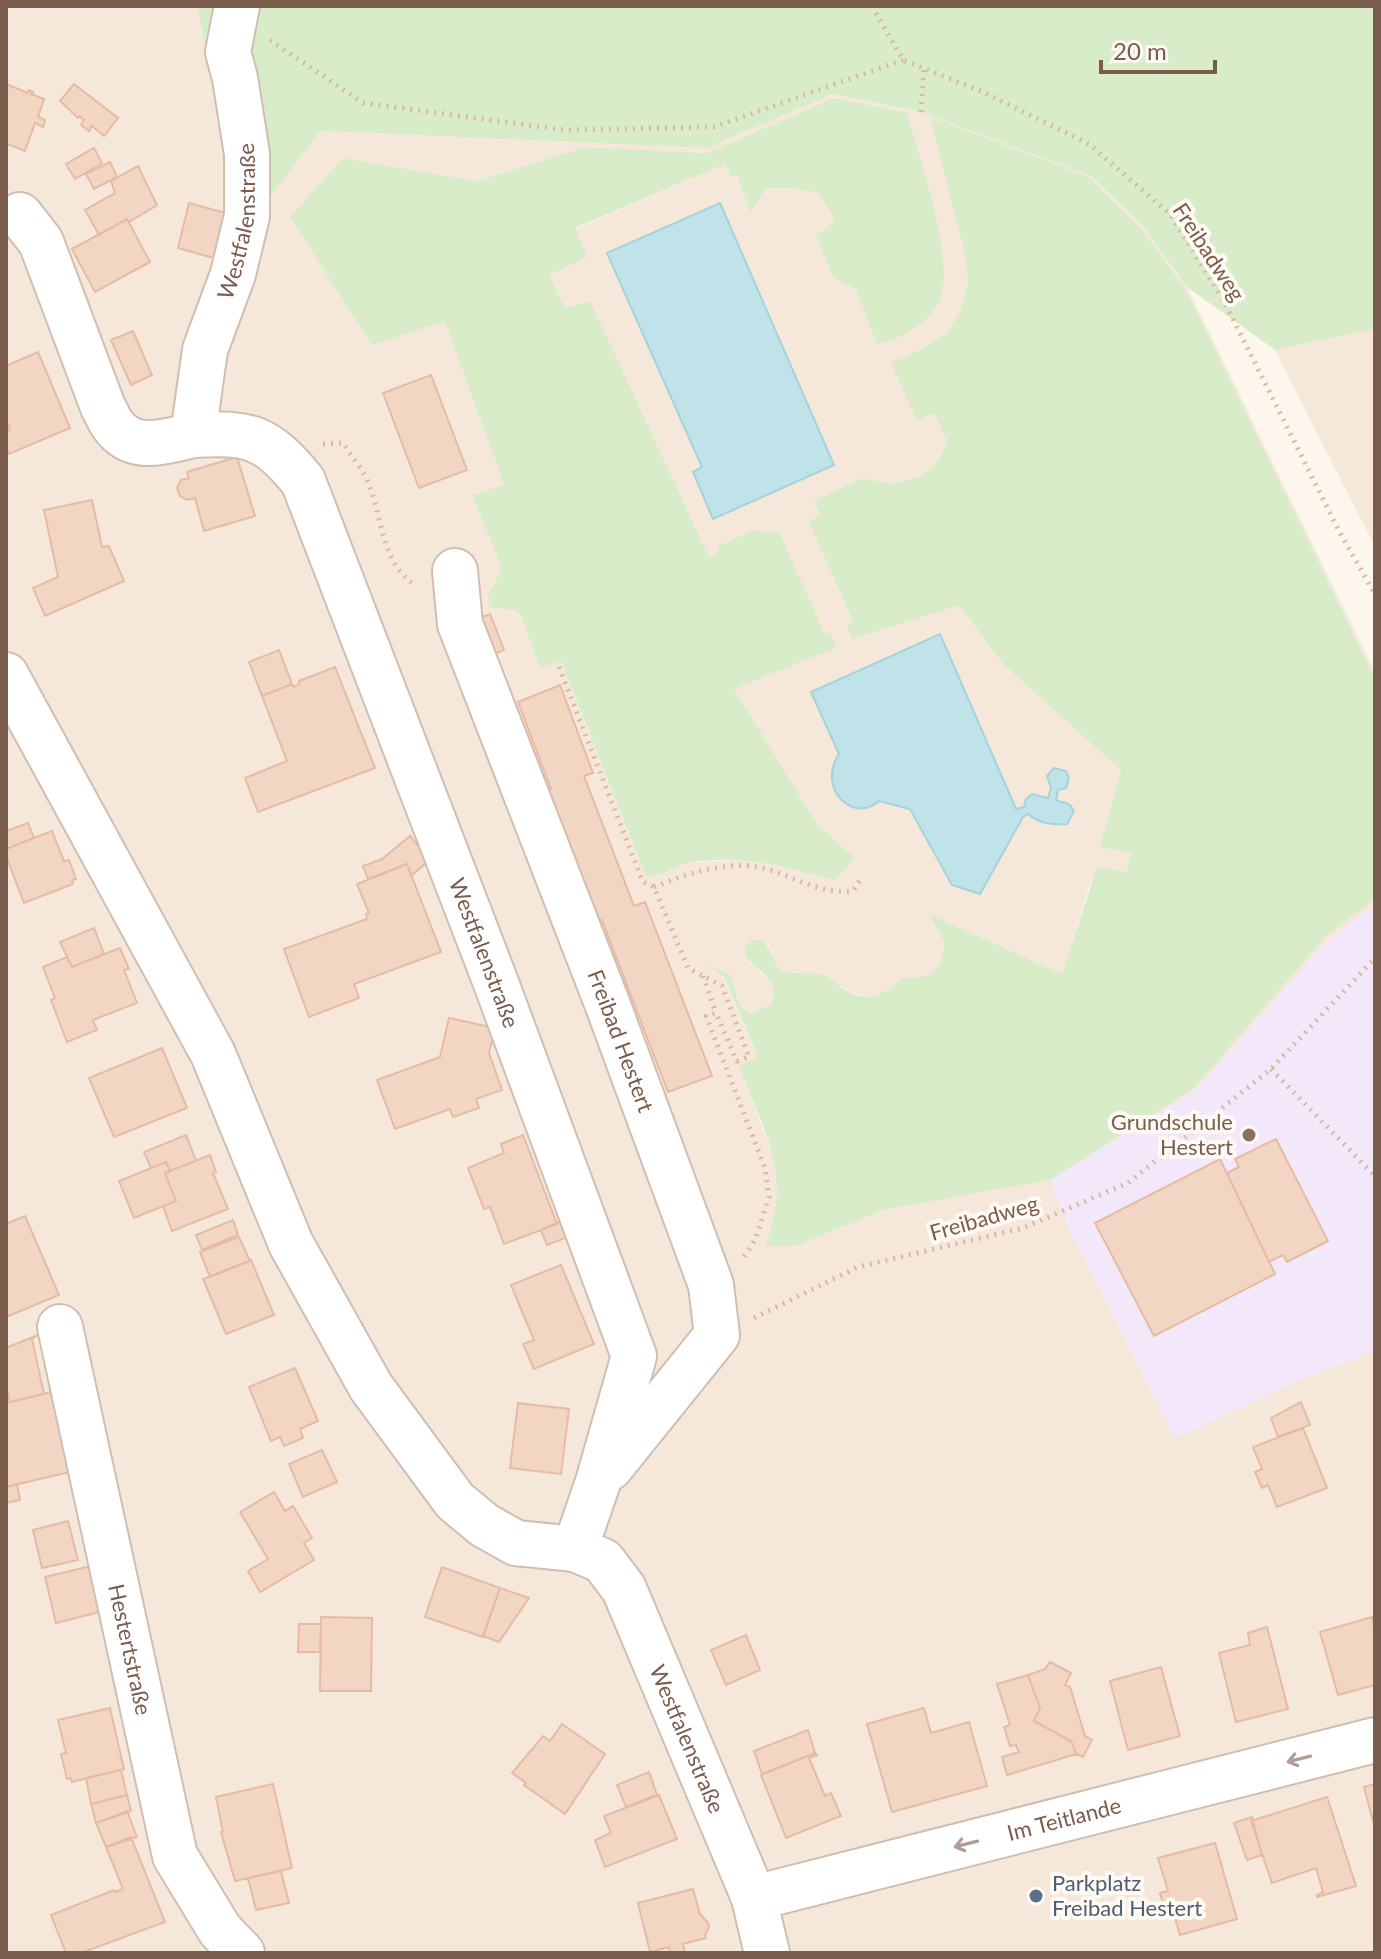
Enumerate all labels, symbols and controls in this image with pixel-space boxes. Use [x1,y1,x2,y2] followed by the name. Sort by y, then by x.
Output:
[1101,24,1215,74] scale bar
[1113,36,1167,65] text: 20 m
[211,141,260,303] street label: Westfalenstraße
[1168,198,1251,306] street label: Freibadweg
[444,874,525,1031] street label: Westfalenstraße
[582,965,660,1116] street label: Freibad Hestert
[1111,1108,1233,1160] place label: Grundschule Hestert
[1240,1126,1258,1144] marker: Grundschule Hestert
[926,1189,1041,1246] street label: Freibadweg
[103,1581,158,1718] street label: Hestertstraße
[644,1660,731,1817] street label: Westfalenstraße
[1287,1753,1313,1768] one-way arrow
[1004,1791,1124,1846] street label: Im Teitlande
[953,1837,979,1852] one-way arrow
[1052,1869,1202,1921] place label: Parkplatz Freibad Hestert
[1027,1887,1045,1905] marker: Parkplatz Freibad Hestert

